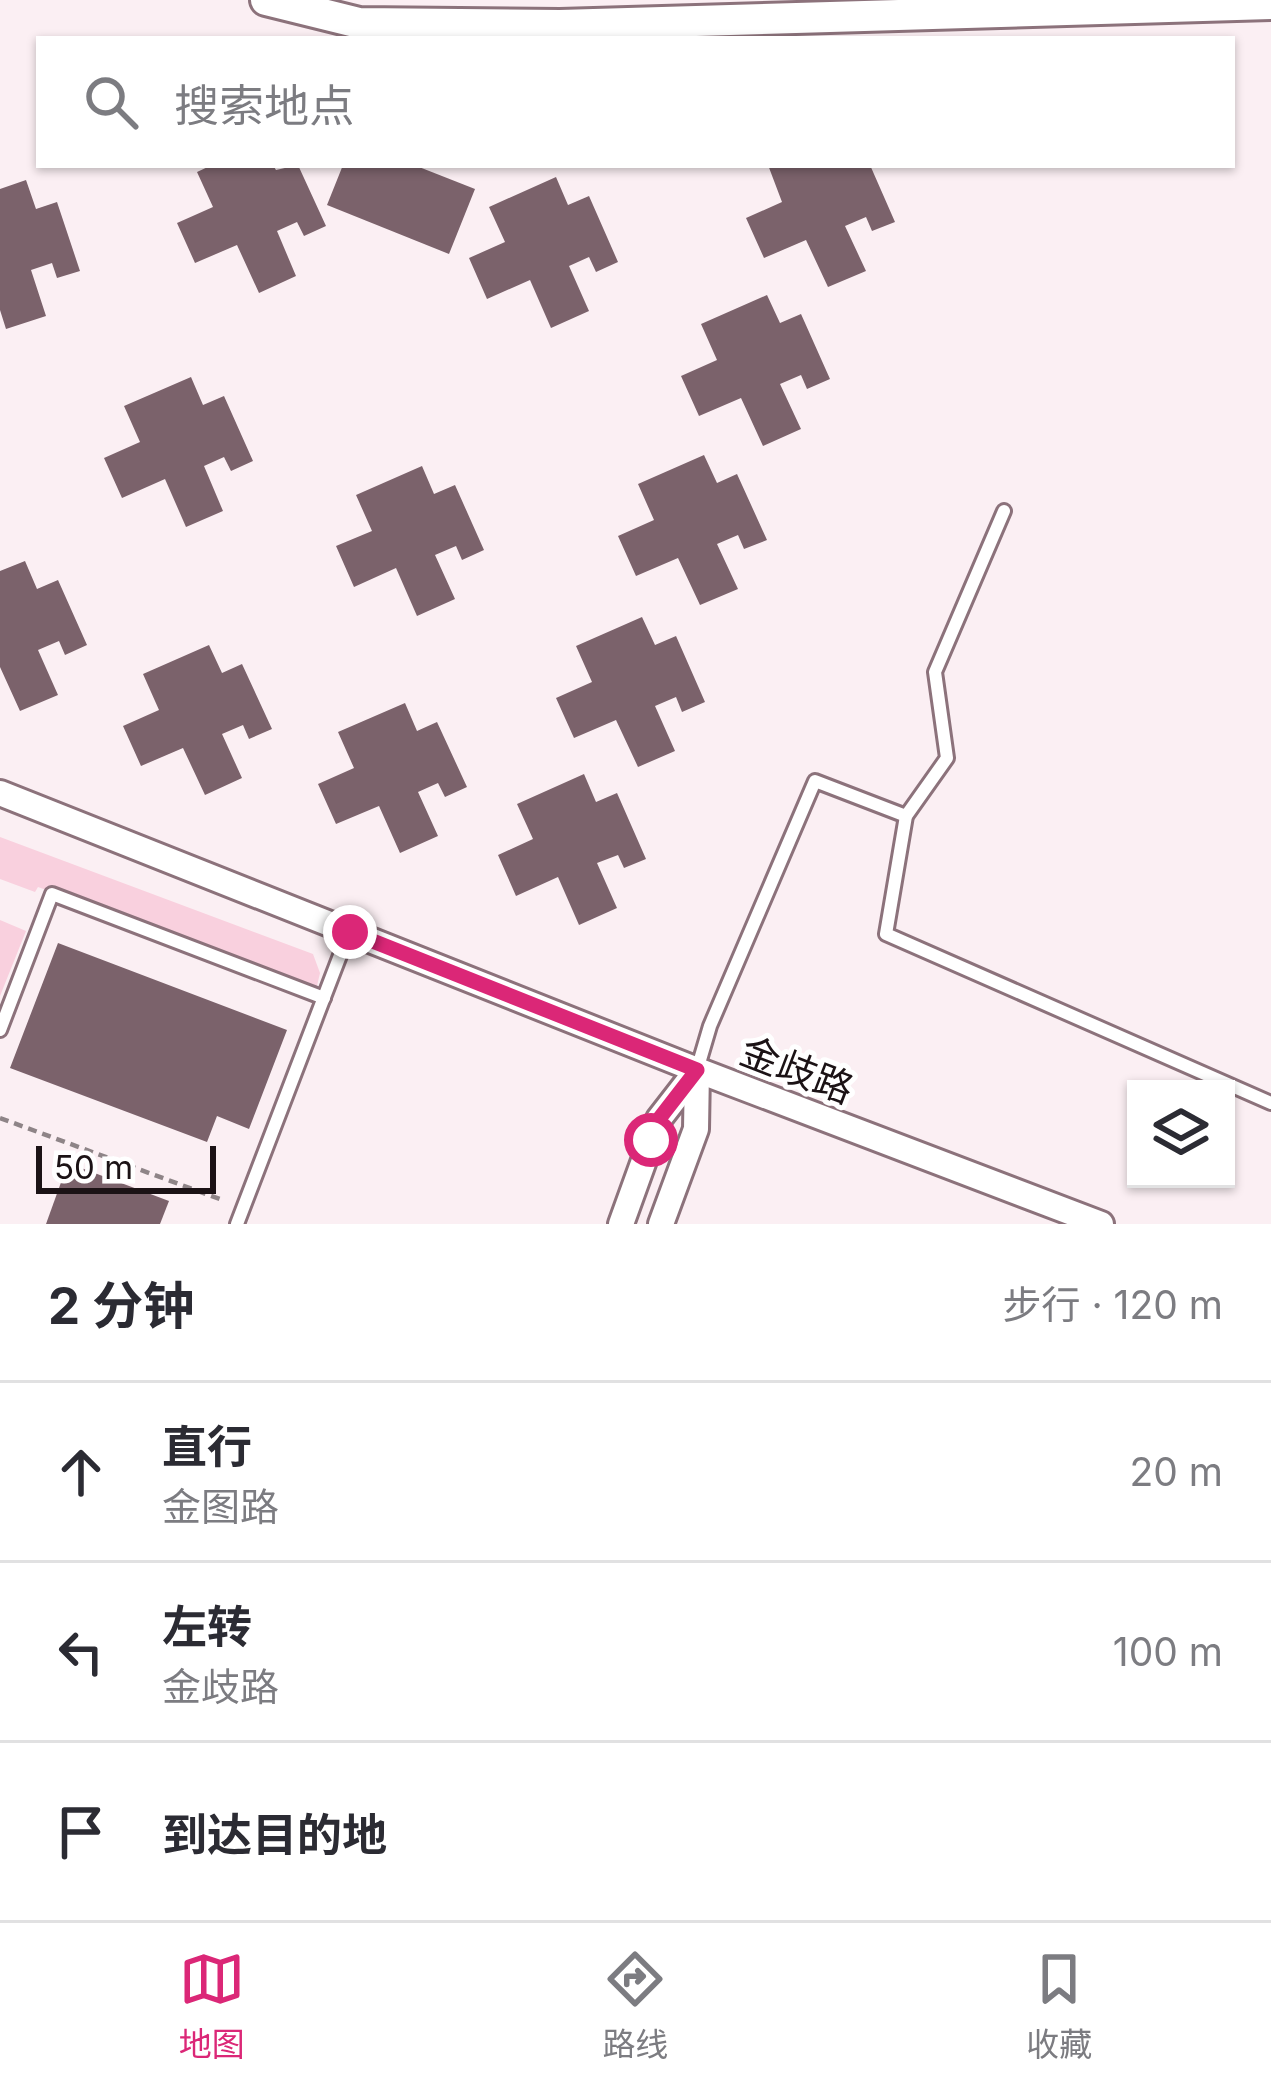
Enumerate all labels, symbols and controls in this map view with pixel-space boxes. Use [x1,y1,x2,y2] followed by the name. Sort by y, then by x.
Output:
[36,36,1235,168] search box
[78,69,144,135] icon: search
[174,78,354,133] text: 搜索地点
[323,905,377,959] route end
[734,1027,860,1112] street label: 金歧路
[1127,1080,1235,1188] map controls
[1127,1080,1235,1188] button: layers
[624,1113,678,1167] route start
[36,1140,216,1193] scale bar
[54,1147,133,1187] text: 50 m
[48,1275,194,1336] text: 2 分钟
[1002,1281,1223,1328] text: 步行 · 120 m
[162,1419,252,1474] text: 直行
[48,1439,114,1505] icon: ahead
[1129,1448,1223,1495] text: 20 m
[162,1483,279,1530] text: 金图路
[162,1599,252,1654] text: 左转
[48,1619,114,1685] icon: left
[1113,1628,1223,1675] text: 100 m
[162,1663,279,1710] text: 金歧路
[48,1799,114,1865] icon: arrive
[162,1807,387,1862] text: 到达目的地
[179,1946,245,2066] tab: 地图
[602,1946,668,2066] tab: 路线
[1026,1946,1092,2066] tab: 收藏

